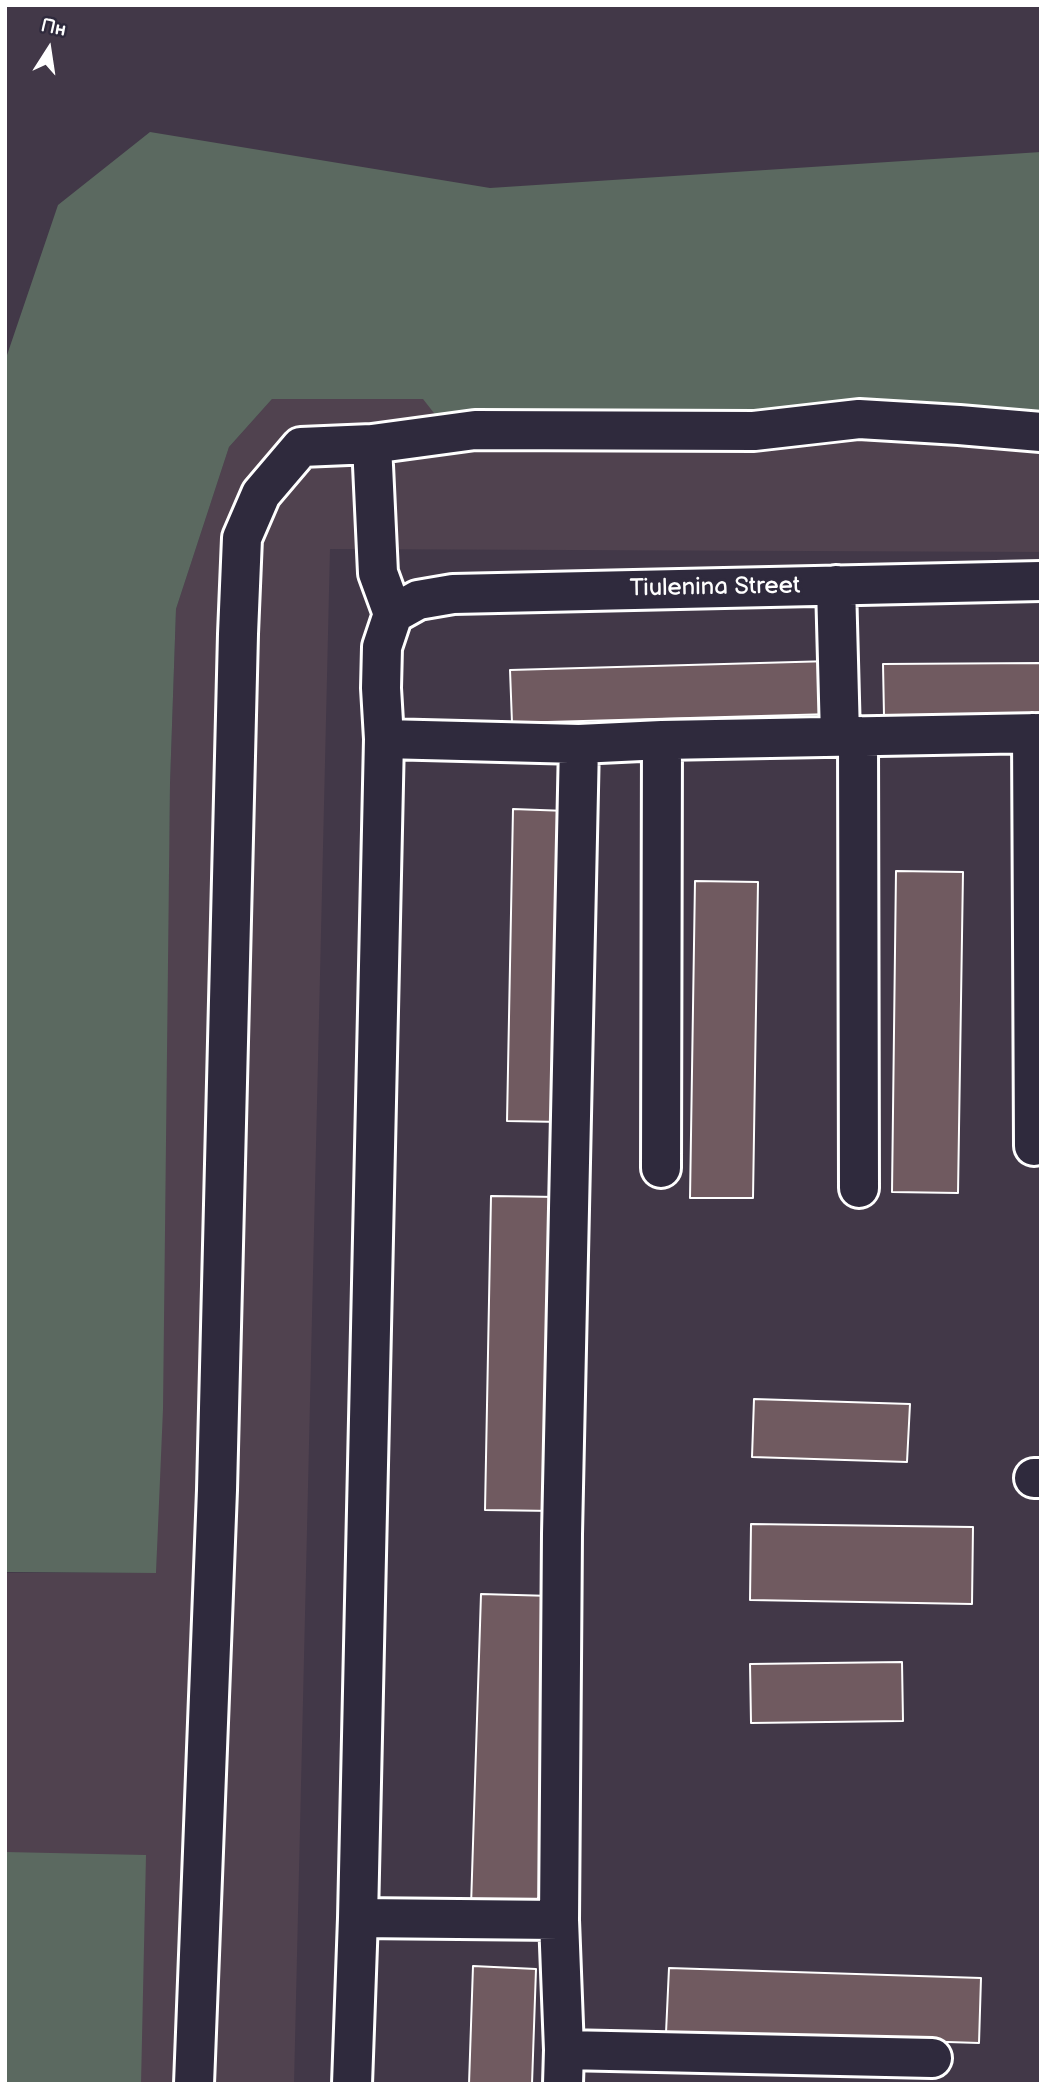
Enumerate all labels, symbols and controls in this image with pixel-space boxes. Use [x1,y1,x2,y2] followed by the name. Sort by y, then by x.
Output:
[14,14,84,84] north arrow
[39,14,68,42] text: Пн
[629,572,801,604] street label: Tiulenina Street

